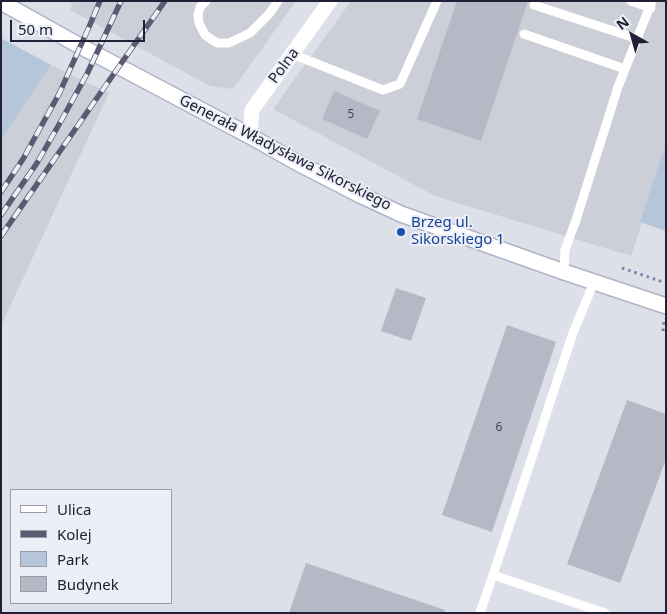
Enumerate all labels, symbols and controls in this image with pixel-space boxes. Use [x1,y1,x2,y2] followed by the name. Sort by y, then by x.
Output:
[12,10,148,42] scale bar
[607,10,657,60] north arrow
[612,12,633,34] text: N
[18,19,53,39] text: 50 m
[265,45,303,87] street label: Polna
[176,92,394,214] street label: Generała Władysława Sikorskiego
[348,108,354,122] house number: 5
[411,214,505,249] place label: Brzeg ul. Sikorskiego 1
[395,226,407,238] marker: Brzeg ul. Sikorskiego 1
[496,421,502,435] house number: 6
[10,489,172,604] legend
[57,499,91,519] text: Ulica
[57,524,92,544] text: Kolej
[57,549,89,569] text: Park
[57,574,119,594] text: Budynek

